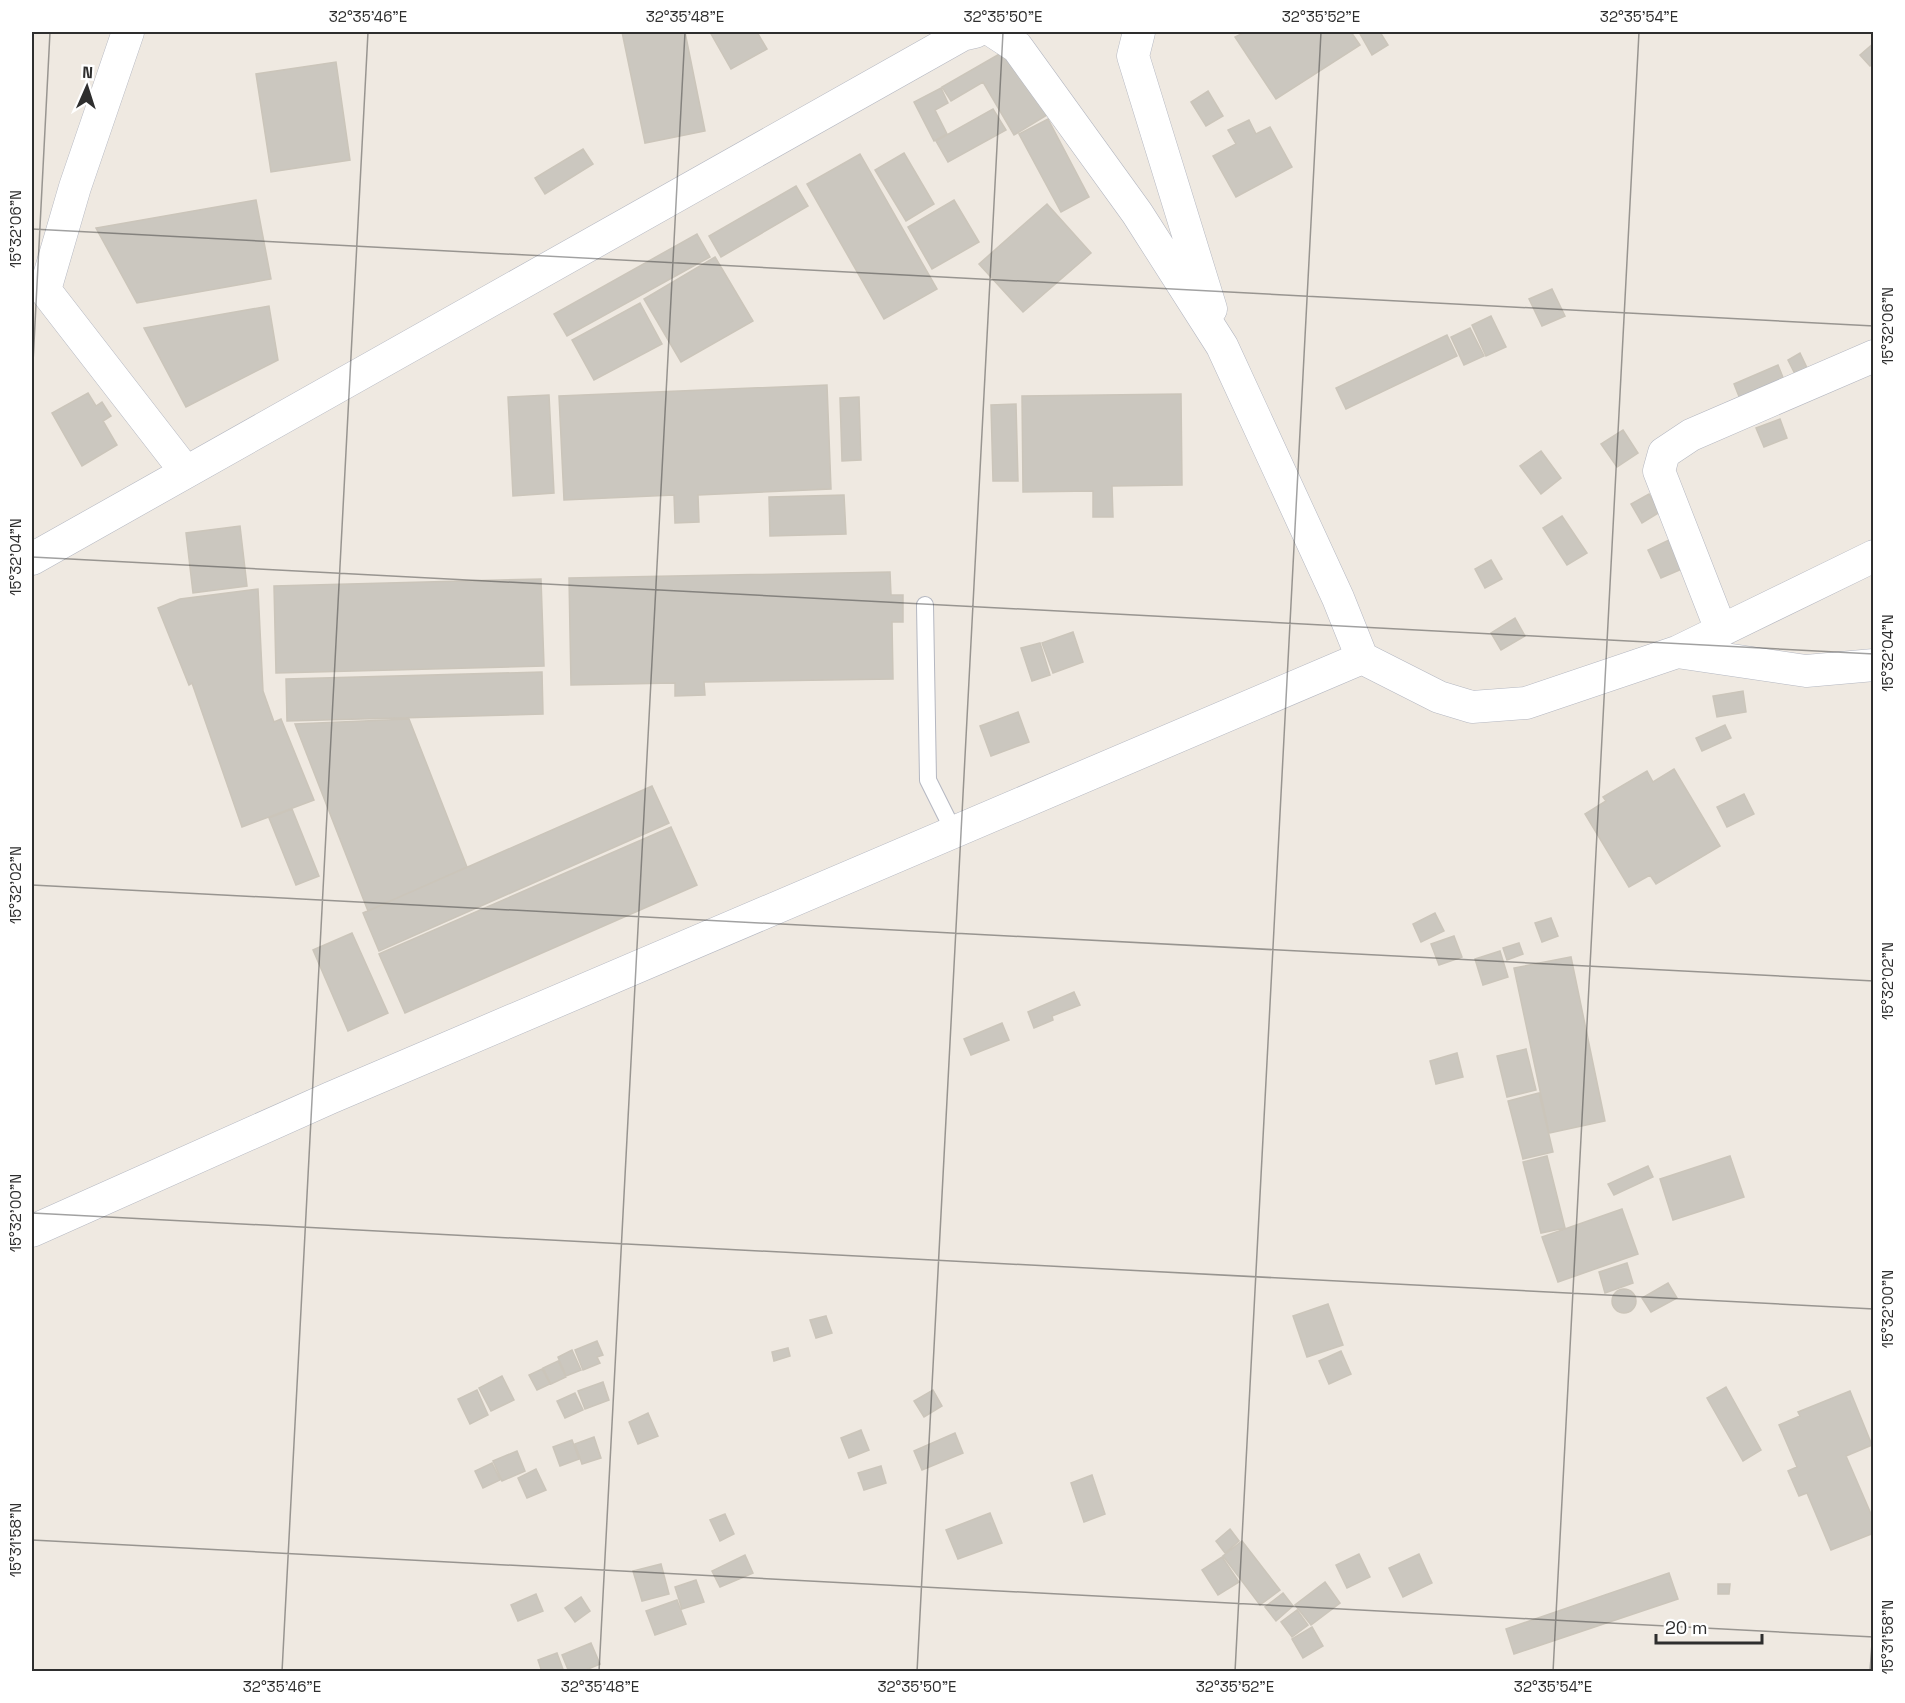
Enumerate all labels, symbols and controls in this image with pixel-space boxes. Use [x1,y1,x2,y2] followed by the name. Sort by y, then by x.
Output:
[329,7,407,26] text: 32°35'46"E
[646,7,724,26] text: 32°35'48"E
[963,7,1043,26] text: 32°35'50"E
[1282,7,1360,26] text: 32°35'52"E
[1600,7,1678,26] text: 32°35'54"E
[57,57,117,117] north arrow
[82,62,94,83] text: N
[6,190,25,268] text: 15°32'06"N
[1878,287,1897,365] text: 15°32'06"N
[6,518,25,596] text: 15°32'04"N
[1878,614,1897,692] text: 15°32'04"N
[6,846,25,924] text: 15°32'02"N
[1878,942,1897,1020] text: 15°32'02"N
[6,1174,25,1252] text: 15°32'00"N
[1878,1270,1897,1348] text: 15°32'00"N
[6,1503,25,1577] text: 15°31'58"N
[1878,1600,1897,1674] text: 15°31'58"N
[1656,1607,1762,1645] scale bar
[1665,1616,1708,1639] text: 20 m
[243,1677,321,1696] text: 32°35'46"E
[561,1677,639,1696] text: 32°35'48"E
[877,1677,957,1696] text: 32°35'50"E
[1196,1677,1274,1696] text: 32°35'52"E
[1514,1677,1592,1696] text: 32°35'54"E

